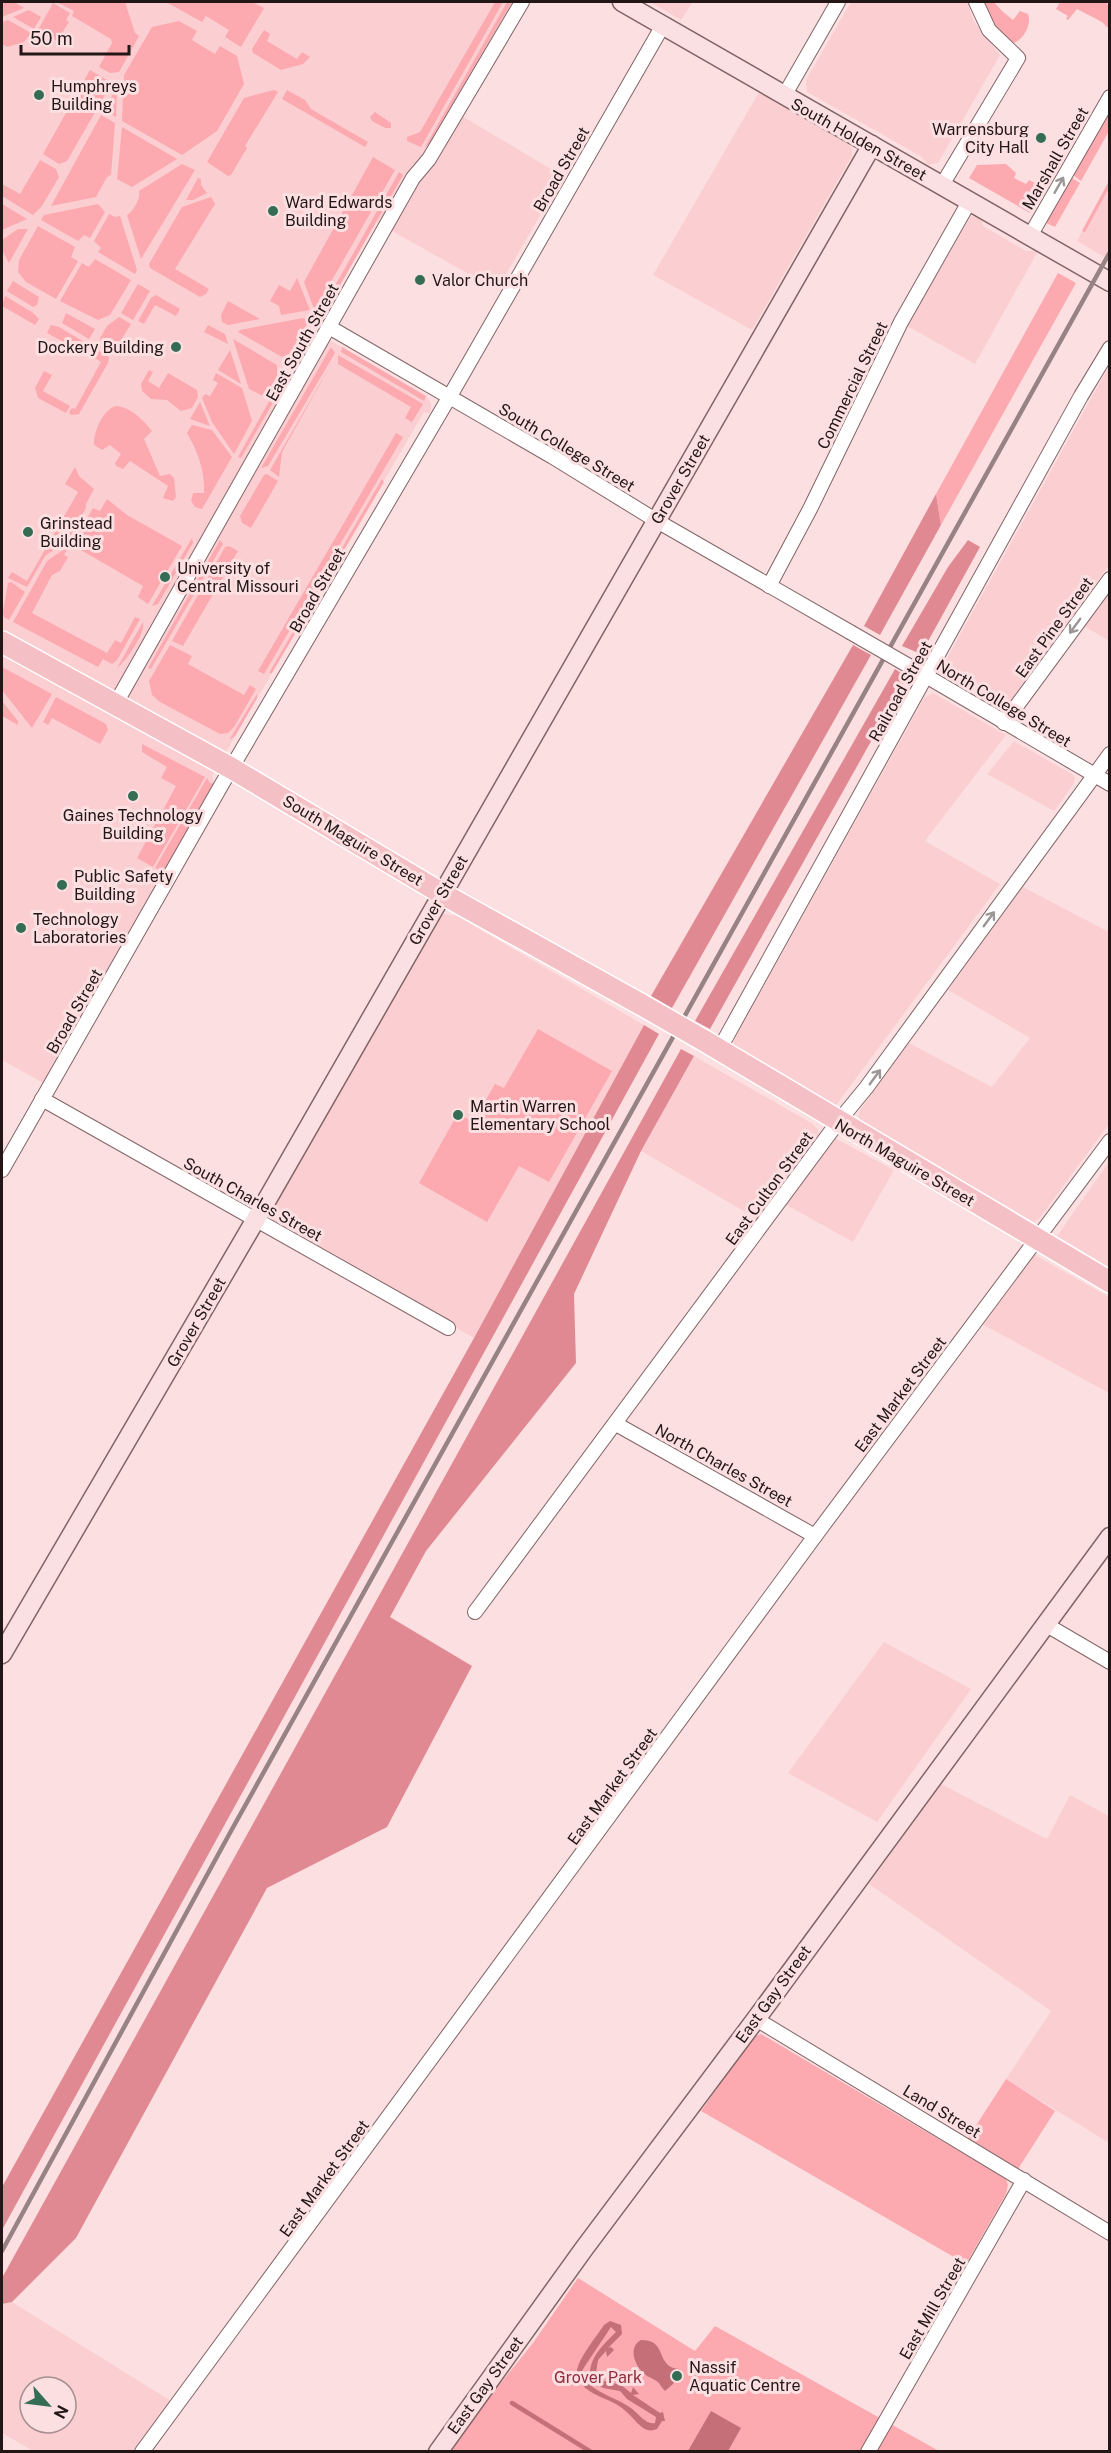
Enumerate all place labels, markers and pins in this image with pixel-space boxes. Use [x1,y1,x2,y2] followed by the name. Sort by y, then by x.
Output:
[51,77,137,114] place label: Humphreys Building
[32,88,46,102] marker: Humphreys Building
[932,120,1029,157] place label: Warrensburg City Hall
[1034,131,1048,145] marker: Warrensburg City Hall
[285,193,392,230] place label: Ward Edwards Building
[266,204,280,218] marker: Ward Edwards Building
[432,271,528,290] place label: Valor Church
[413,273,427,287] marker: Valor Church
[37,338,164,357] place label: Dockery Building
[169,340,183,354] marker: Dockery Building
[40,514,112,551] place label: Grinstead Building
[21,525,35,539] marker: Grinstead Building
[177,559,299,596] place label: University of Central Missouri
[158,570,172,584] marker: University of Central Missouri
[126,789,140,803] marker: Gaines Technology Building
[63,806,204,843] place label: Gaines Technology Building
[74,867,174,904] place label: Public Safety Building
[55,878,69,892] marker: Public Safety Building
[33,910,126,947] place label: Technology Laboratories
[14,921,28,935] marker: Technology Laboratories
[470,1097,611,1134] place label: Martin Warren Elementary School
[451,1108,465,1122] marker: Martin Warren Elementary School
[689,2358,800,2395] place label: Nassif Aquatic Centre
[670,2369,684,2383] marker: Nassif Aquatic Centre

